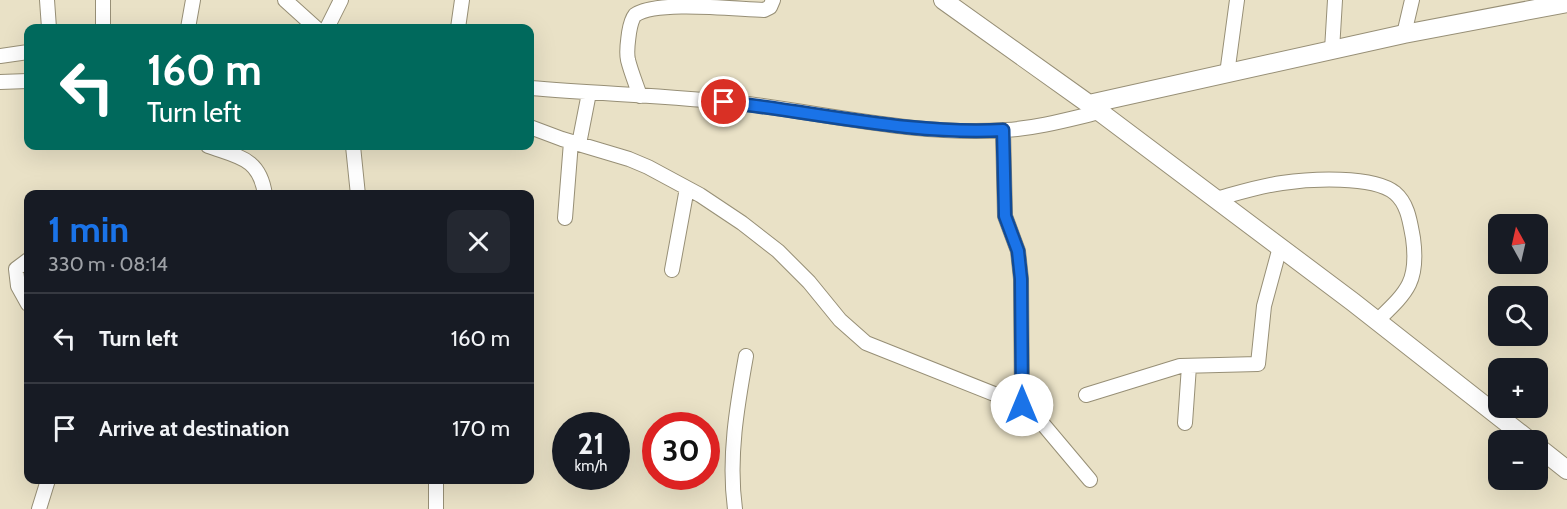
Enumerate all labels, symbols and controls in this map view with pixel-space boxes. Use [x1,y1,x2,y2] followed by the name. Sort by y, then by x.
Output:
[147,44,262,96] text: 160 m
[48,48,126,126] icon: left
[698,76,749,127] pin
[707,85,740,118] icon: arrive
[147,96,241,129] text: Turn left
[48,207,129,251] text: 1 min
[447,210,510,273] button: close
[1488,214,1548,274] north arrow
[1488,214,1548,490] map controls
[48,252,168,276] text: 330 m · 08:14
[1488,286,1548,346] button: search
[48,322,81,355] icon: left
[99,325,178,352] text: Turn left
[451,325,510,352] text: 160 m
[1488,358,1548,418] button: +
[990,373,1054,437] position arrow
[48,412,81,445] icon: arrive
[642,412,720,490] speed limit sign: 30
[99,415,289,442] text: Arrive at destination
[452,415,510,442] text: 170 m
[578,425,604,462] text: 21
[1488,430,1548,490] button: −
[575,457,607,475] text: km/h

